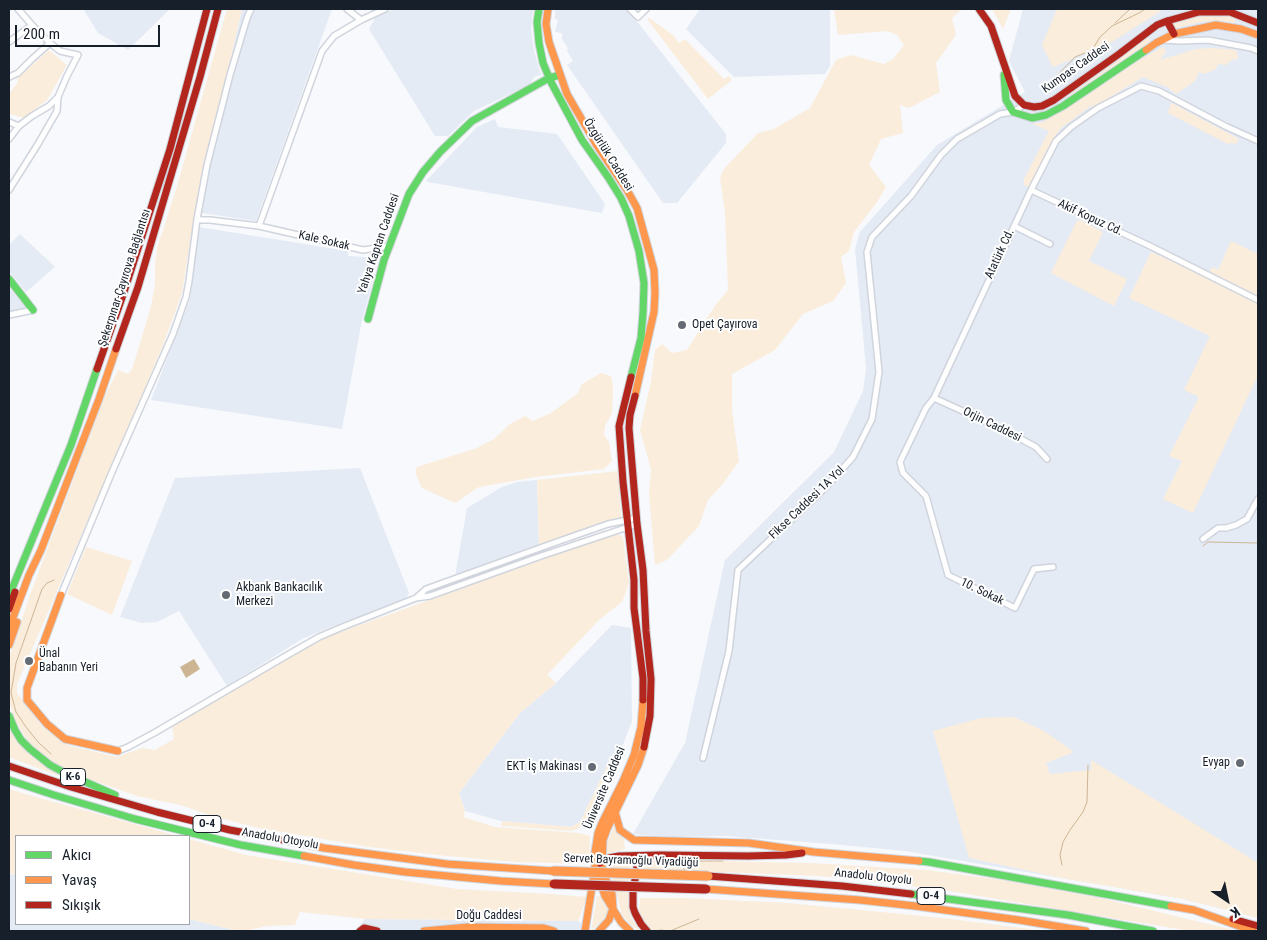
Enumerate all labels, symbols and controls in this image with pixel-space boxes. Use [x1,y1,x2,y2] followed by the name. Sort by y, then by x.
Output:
[18,15,162,47] scale bar
[23,25,60,43] text: 200 m
[1039,39,1113,97] street label: Kumpas Caddesi
[580,116,636,194] street label: Özgürlük Caddesi
[355,192,403,296] street label: Yahya Kaptan Caddesi
[1055,197,1125,239] street label: Akif Kopuz Cd.
[96,207,154,349] street label: Şekerpınar-Çayırova Bağlantısı
[982,227,1018,281] street label: Atatürk Cd.
[297,228,351,254] street label: Kale Sokak
[692,318,758,332] place label: Opet Çayırova
[676,319,688,331] marker: Opet Çayırova
[960,405,1024,445] street label: Orjin Caddesi
[766,463,848,543] street label: Fikse Caddesi 1A Yol
[958,575,1006,609] street label: 10. Sokak
[236,581,323,609] place label: Akbank Bankacılık Merkezi
[220,589,232,601] marker: Akbank Bankacılık Merkezi
[39,647,98,675] place label: Ünal Babanın Yeri
[23,655,35,667] marker: Ünal Babanın Yeri
[581,745,629,831] street label: Üniversite Caddesi
[1202,756,1230,770] place label: Evyap
[1234,757,1246,769] marker: Evyap
[506,760,582,774] place label: EKT İş Makinası
[586,761,598,773] marker: EKT İş Makinası
[60,769,86,786] road number: K-6
[193,816,221,832] road number: O-4
[240,825,320,853] street label: Anadolu Otoyolu
[15,835,190,925] legend
[62,846,91,864] text: Akıcı
[563,851,699,871] street label: Servet Bayramoğlu Viyadüğü
[834,866,912,888] street label: Anadolu Otoyolu
[62,871,97,889] text: Yavaş
[1202,875,1252,925] north arrow
[917,888,945,904] road number: O-4
[62,896,101,914] text: Sıkışık
[1228,904,1243,921] text: K
[456,909,522,923] street label: Doğu Caddesi

